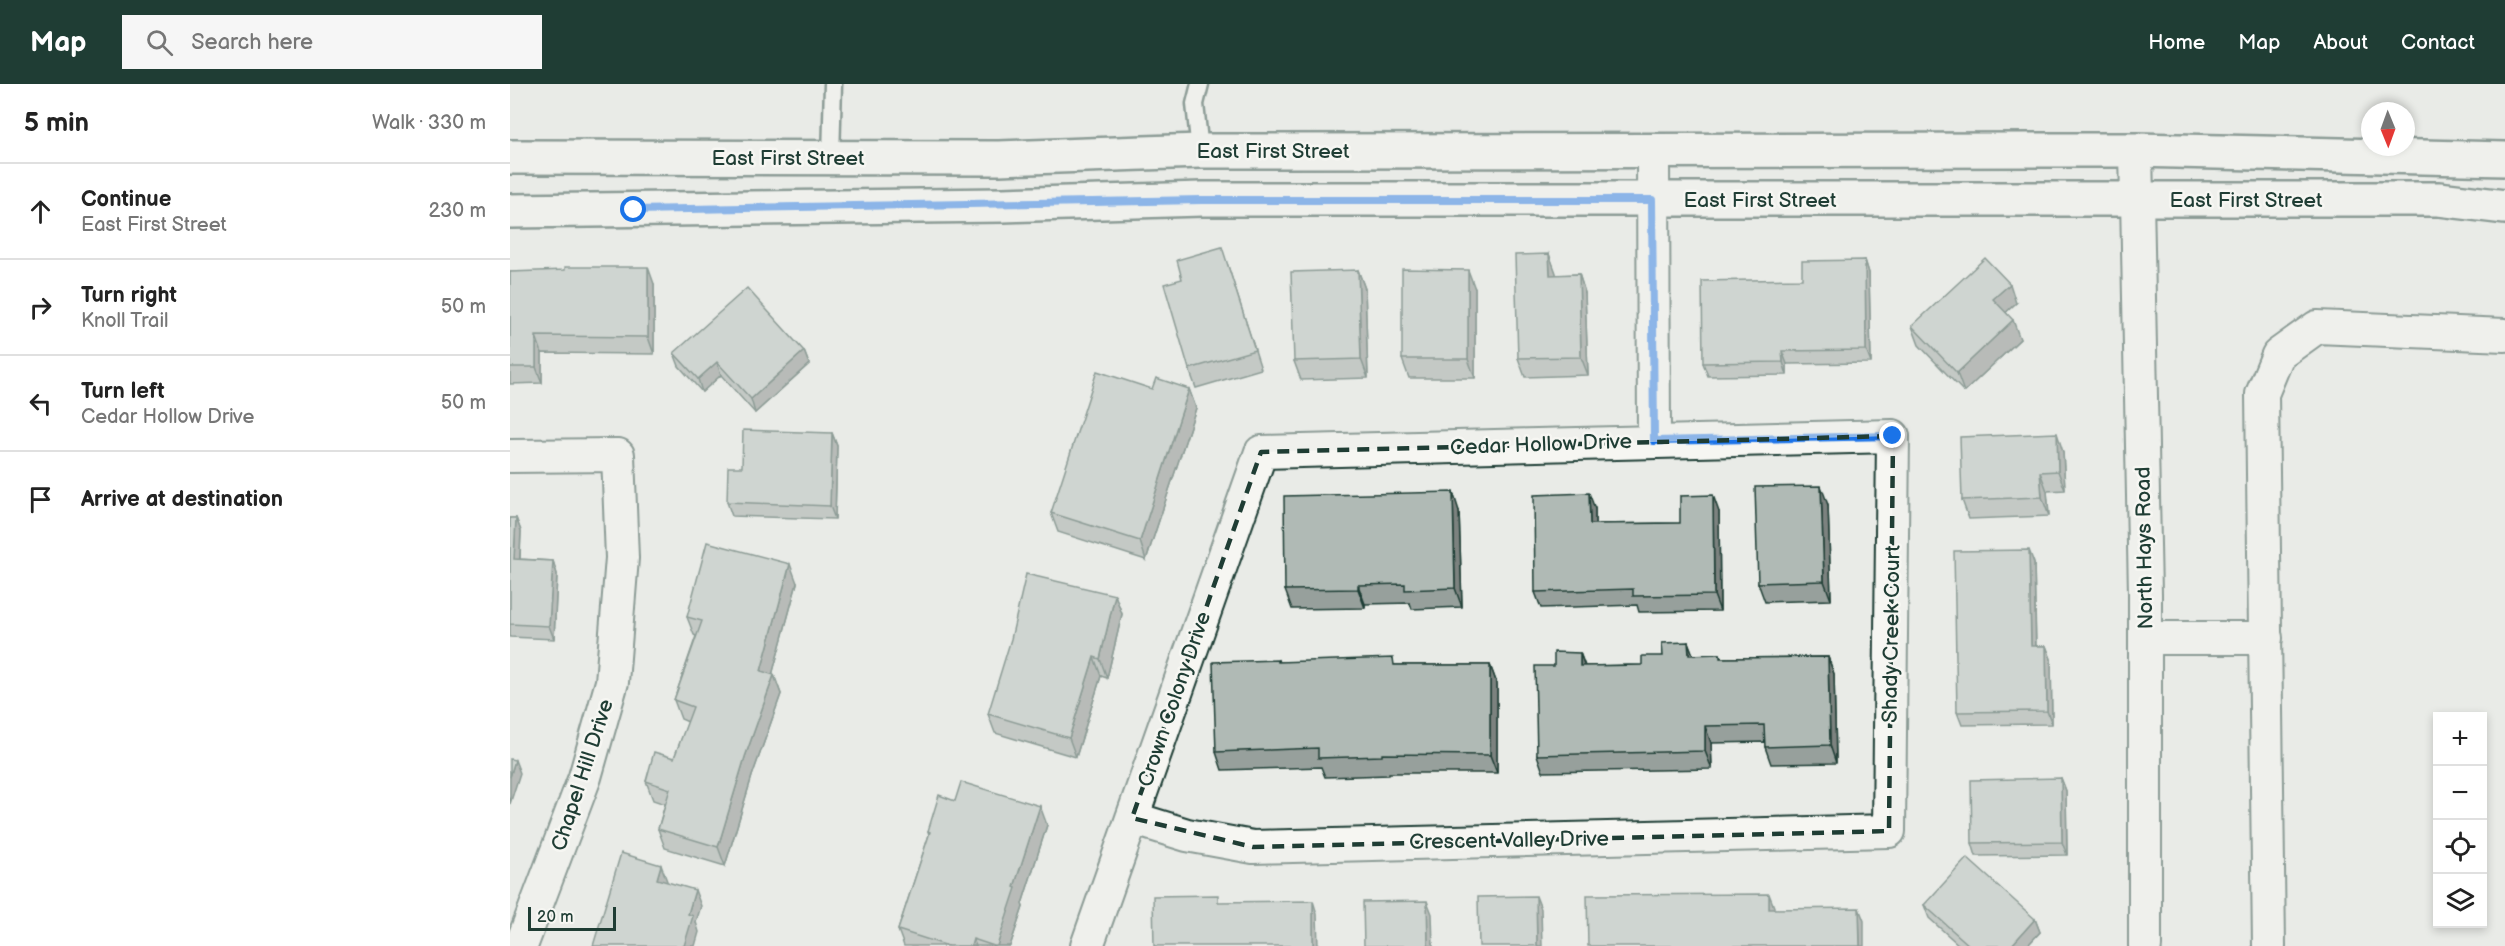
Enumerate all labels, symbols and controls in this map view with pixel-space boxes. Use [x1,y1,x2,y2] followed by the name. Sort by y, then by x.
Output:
[122,15,542,69] search box
[30,26,86,59] text: Map
[143,26,176,59] icon: search
[191,29,313,56] text: Search here
[2148,30,2205,55] text: Home
[2238,30,2280,55] text: Map
[2313,30,2368,55] text: About
[2401,30,2475,55] text: Contact
[2361,102,2415,156] north arrow
[24,108,89,139] text: 5 min
[372,111,486,135] text: Walk · 330 m
[1196,139,1350,164] street label: East First Street
[711,146,865,171] street label: East First Street
[81,186,171,213] text: Continue
[1683,188,1837,213] street label: East First Street
[2169,188,2323,213] street label: East First Street
[24,195,57,228] icon: ahead
[620,196,646,222] route start
[429,199,486,223] text: 230 m
[81,213,227,237] text: East First Street
[81,282,177,309] text: Turn right
[24,291,57,324] icon: right
[441,295,486,319] text: 50 m
[81,309,169,333] text: Knoll Trail
[81,378,165,405] text: Turn left
[24,387,57,420] icon: left
[441,391,486,415] text: 50 m
[81,405,254,429] text: Cedar Hollow Drive
[1879,422,1905,448] route end
[1450,429,1632,460] street label: Cedar Hollow Drive
[2131,466,2158,630] street label: North Hays Road
[24,483,57,516] icon: arrive
[81,486,283,513] text: Arrive at destination
[1877,544,1906,723] street label: Shady Creek Court
[1133,608,1216,790] street label: Crown Colony Drive
[546,696,619,854] street label: Chapel Hill Drive
[2433,712,2487,928] map controls
[2433,712,2487,766] button: +
[2433,766,2487,820] button: −
[2433,820,2487,874] button: locate
[1409,826,1609,855] street label: Crescent Valley Drive
[2433,874,2487,928] button: layers
[528,904,616,932] scale bar
[537,908,573,927] text: 20 m

